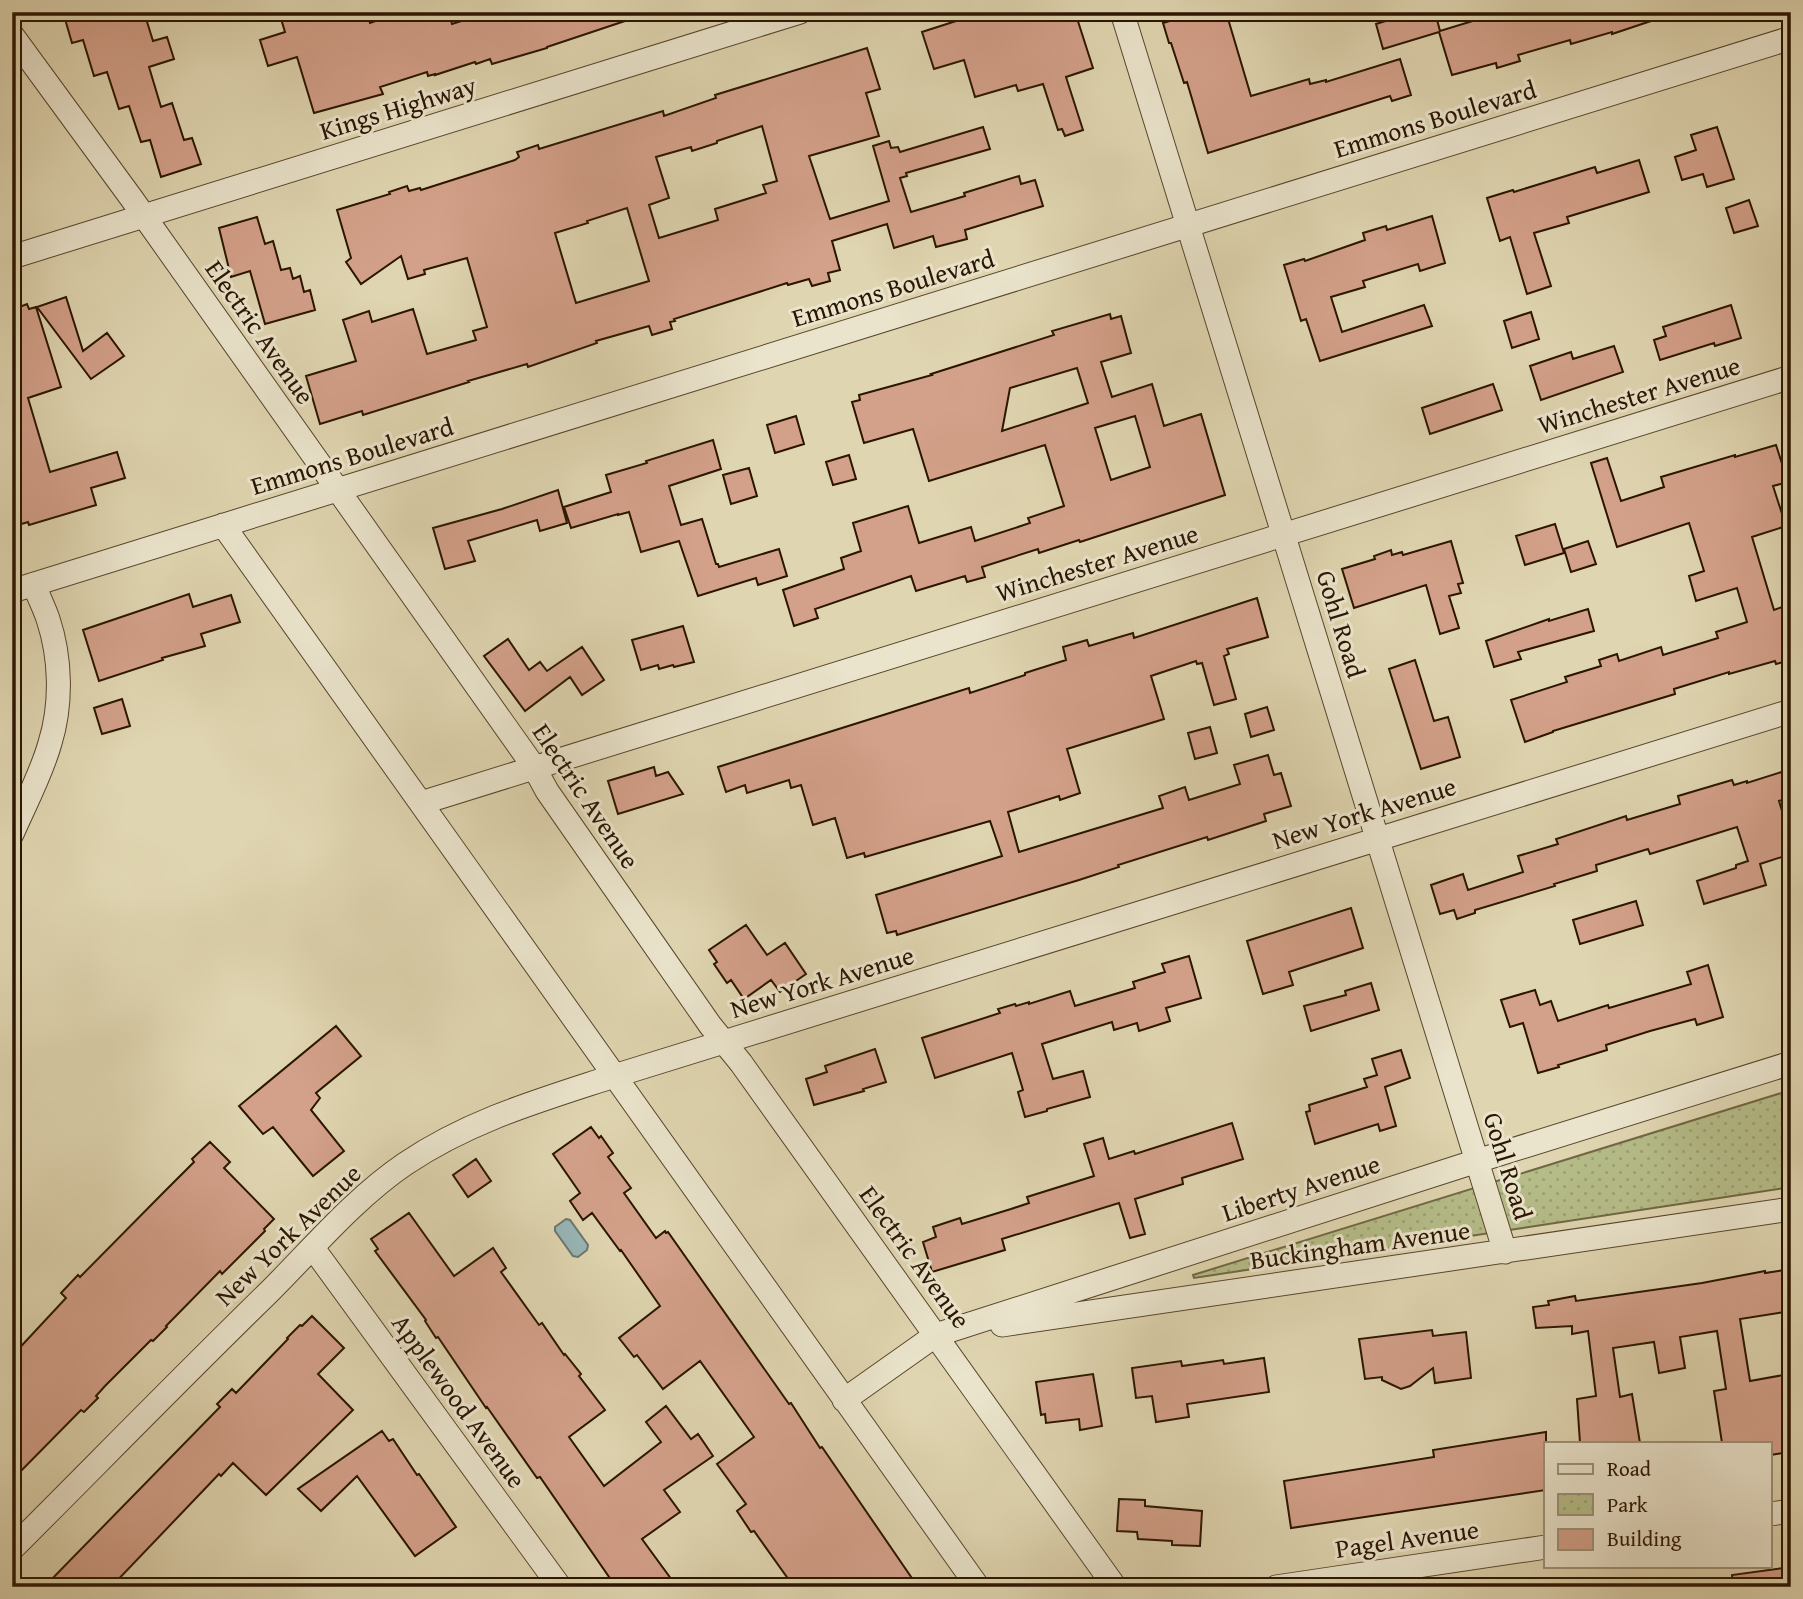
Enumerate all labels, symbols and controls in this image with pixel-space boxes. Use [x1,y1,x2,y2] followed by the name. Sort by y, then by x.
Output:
[315,65,481,150] street label: Kings Highway
[1329,69,1541,168] street label: Emmons Boulevard
[787,238,999,337] street label: Emmons Boulevard
[196,252,325,412] street label: Electric Avenue
[1533,345,1745,444] street label: Winchester Avenue
[246,406,458,505] street label: Emmons Boulevard
[991,513,1203,612] street label: Winchester Avenue
[1307,565,1376,683] street label: Gohl Road
[523,715,650,876] street label: Electric Avenue
[1267,766,1461,859] street label: New York Avenue
[725,935,919,1028] street label: New York Avenue
[1474,1107,1543,1225] street label: Gohl Road
[1217,1144,1385,1231] street label: Liberty Avenue
[206,1155,370,1315] street label: New York Avenue
[850,1177,981,1336] street label: Electric Avenue
[1247,1210,1472,1279] street label: Buckingham Avenue
[383,1305,536,1496] street label: Applewood Avenue
[1544,1442,1772,1568] legend
[1607,1453,1652,1484] text: Road
[1607,1489,1648,1520] text: Park
[1333,1509,1481,1568] street label: Pagel Avenue
[1607,1523,1682,1554] text: Building

